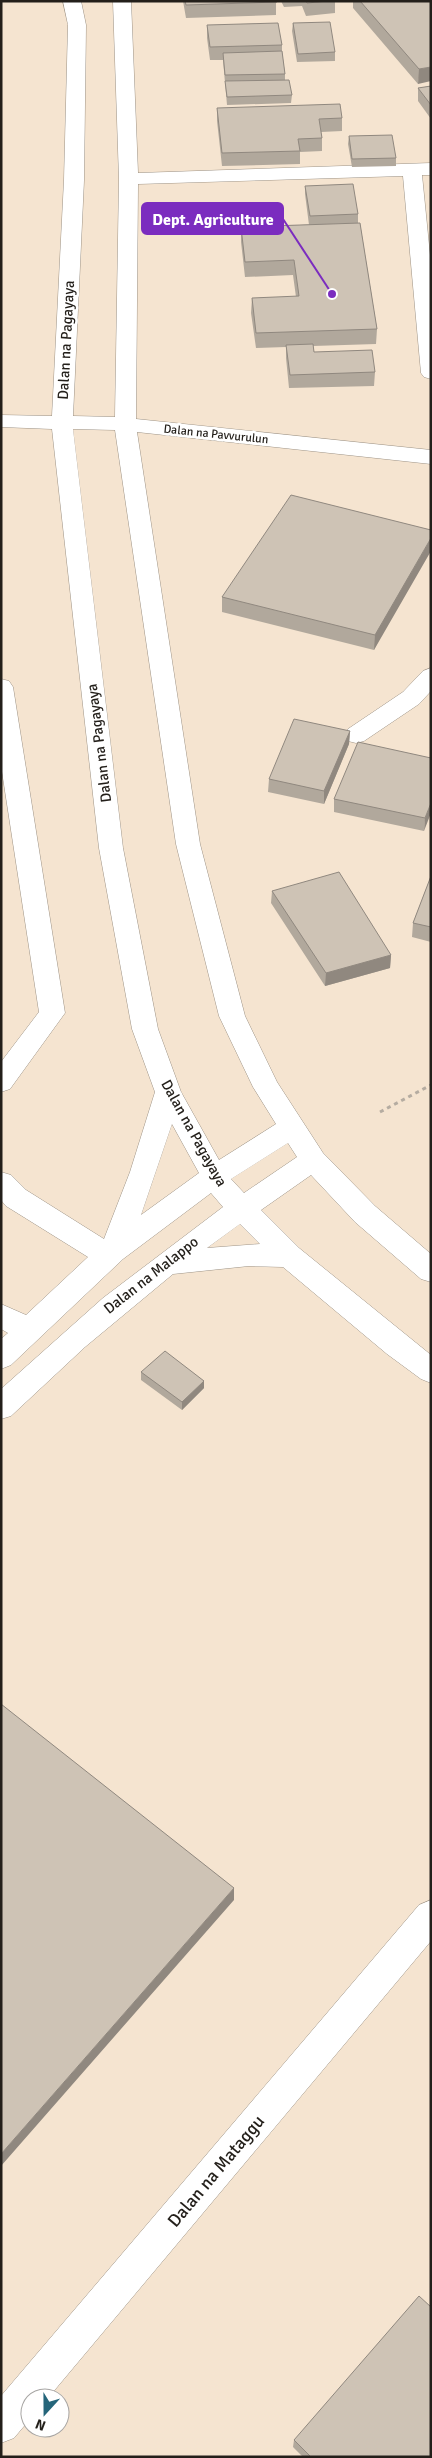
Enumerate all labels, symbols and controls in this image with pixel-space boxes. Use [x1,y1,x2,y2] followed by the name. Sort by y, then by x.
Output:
[142,203,283,234] callout: Dept. Agriculture
[152,210,274,230] text: Dept. Agriculture
[54,280,78,400] street label: Dalan na Pagayaya
[163,422,269,447] street label: Dalan na Pavvurulun
[83,683,115,803] street label: Dalan na Pagayaya
[157,1076,231,1190] street label: Dalan na Pagayaya
[100,1232,202,1318] street label: Dalan na Malappo
[163,2111,269,2231] street label: Dalan na Mataggu
[20,2388,70,2438] north arrow
[33,2415,48,2434] text: N

